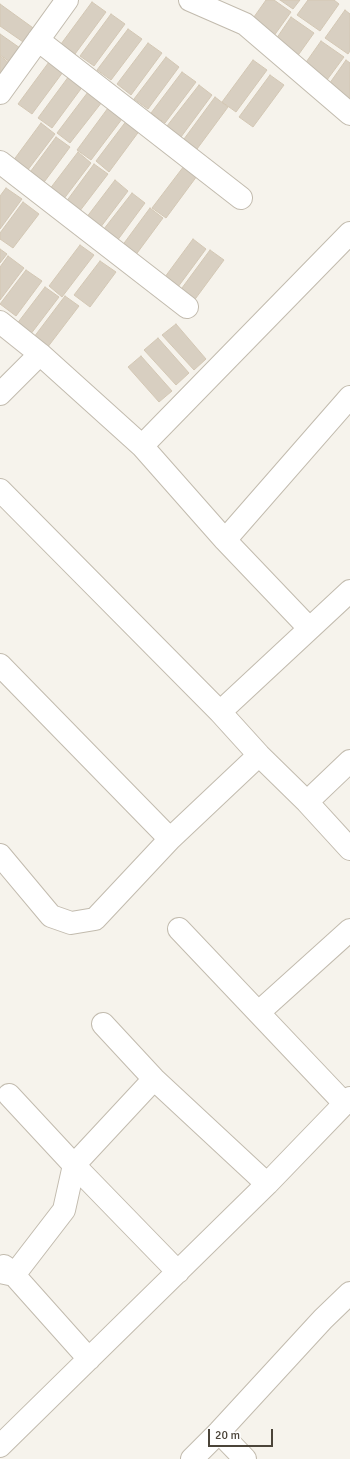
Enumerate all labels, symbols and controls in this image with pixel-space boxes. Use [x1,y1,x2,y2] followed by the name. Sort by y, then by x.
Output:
[210,1421,275,1447] scale bar
[215,1428,240,1443] text: 20 m

